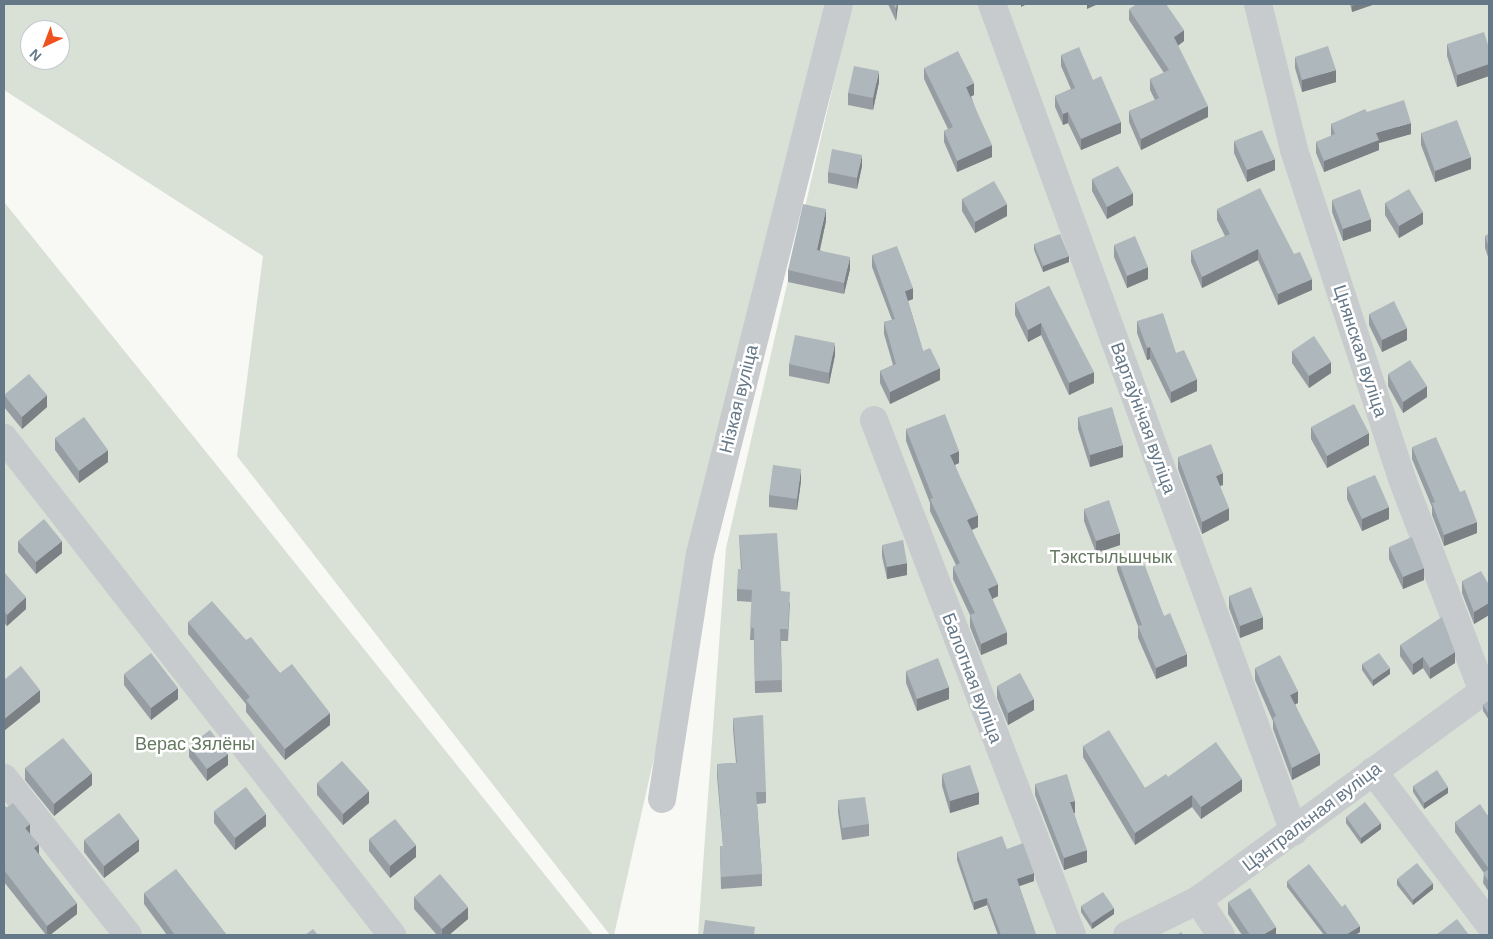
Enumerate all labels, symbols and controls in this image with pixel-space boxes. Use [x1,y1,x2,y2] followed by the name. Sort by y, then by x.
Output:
[20,20,70,70] north arrow
[26,46,45,65] text: N
[1328,282,1392,420] street label: Цнянская вуліца
[1106,339,1180,497] street label: Вартаўнічая вуліца
[715,343,763,455] street label: Нізкая вуліца
[1050,546,1172,568] park label: Тэкстыльшчык
[937,610,1007,746] street label: Балотная вуліца
[135,733,255,755] park label: Верас Зялёны
[1238,758,1386,876] street label: Цэнтральная вуліца

